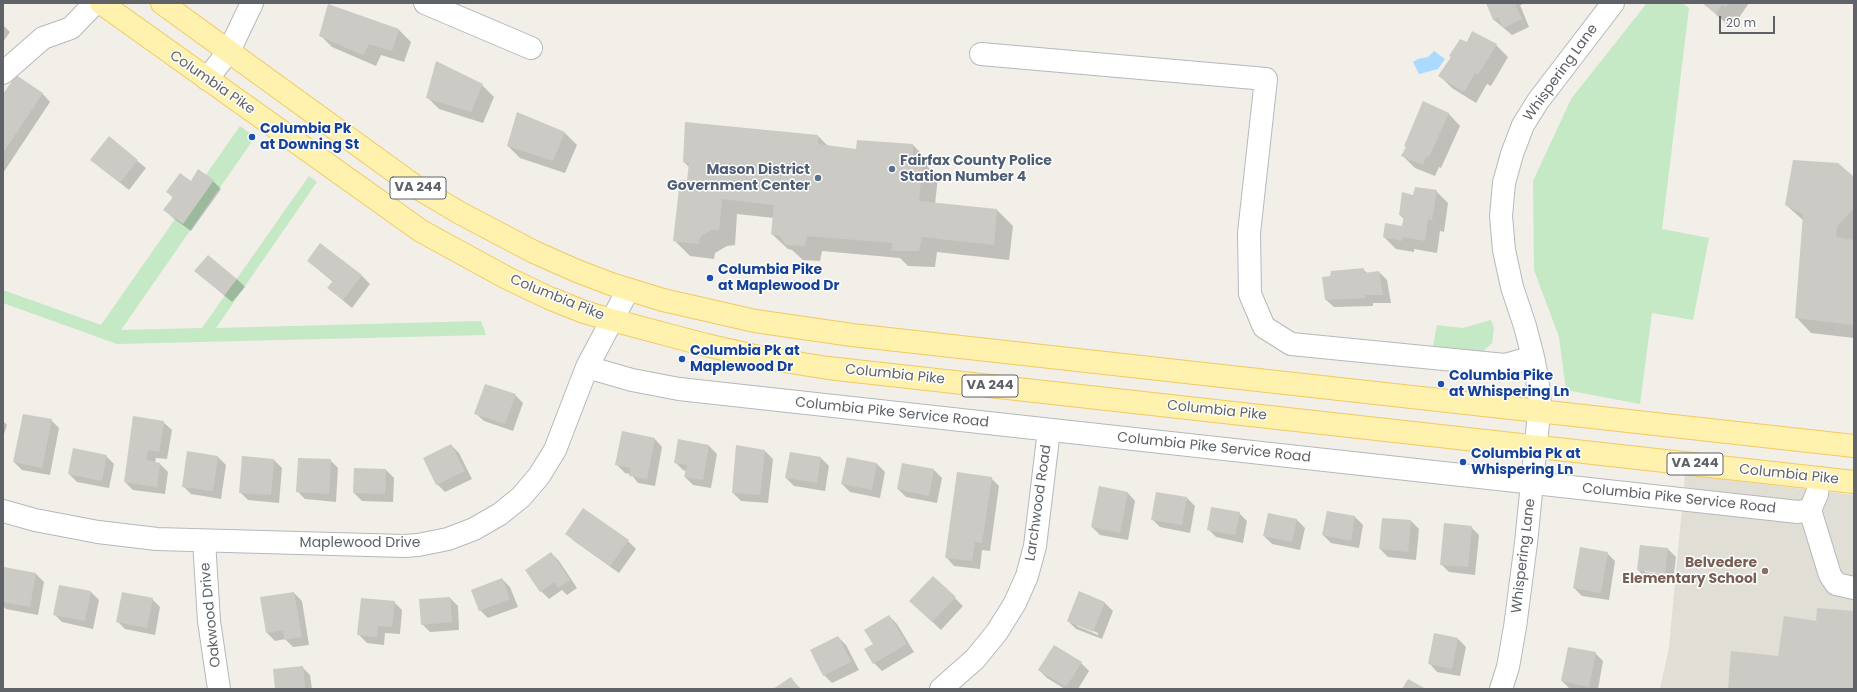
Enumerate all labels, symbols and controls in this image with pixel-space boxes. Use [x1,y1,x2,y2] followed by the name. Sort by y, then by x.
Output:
[1721,8,1777,34] scale bar
[1726,14,1756,31] text: 20 m
[1520,21,1602,125] street label: Whispering Lane
[166,47,258,119] street label: Columbia Pike
[260,121,359,154] place label: Columbia Pk at Downing St
[247,132,257,142] marker: Columbia Pk at Downing St
[900,153,1052,186] place label: Fairfax County Police Station Number 4
[667,162,810,194] place label: Mason District Government Center
[887,164,897,174] marker: Fairfax County Police Station Number 4
[813,173,823,183] marker: Mason District Government Center
[390,177,446,199] road number: VA 244
[718,262,839,294] place label: Columbia Pike at Maplewood Dr
[507,271,607,325] street label: Columbia Pike
[705,273,715,283] marker: Columbia Pike at Maplewood Dr
[690,343,800,376] place label: Columbia Pk at Maplewood Dr
[677,354,687,364] marker: Columbia Pk at Maplewood Dr
[844,361,946,389] street label: Columbia Pike
[1449,368,1570,400] place label: Columbia Pike at Whispering Ln
[962,375,1018,397] road number: VA 244
[1436,379,1446,389] marker: Columbia Pike at Whispering Ln
[794,394,990,432] street label: Columbia Pike Service Road
[1166,397,1268,425] street label: Columbia Pike
[1116,429,1312,467] street label: Columbia Pike Service Road
[1023,444,1055,562] street label: Larchwood Road
[1471,446,1581,478] place label: Columbia Pk at Whispering Ln
[1667,453,1723,475] road number: VA 244
[1458,457,1468,467] marker: Columbia Pk at Whispering Ln
[1738,461,1840,489] street label: Columbia Pike
[1581,480,1777,518] street label: Columbia Pike Service Road
[1509,498,1539,614] street label: Whispering Lane
[300,535,420,551] street label: Maplewood Drive
[1622,555,1757,588] place label: Belvedere Elementary School
[197,562,225,668] street label: Oakwood Drive
[1760,566,1770,576] marker: Belvedere Elementary School

